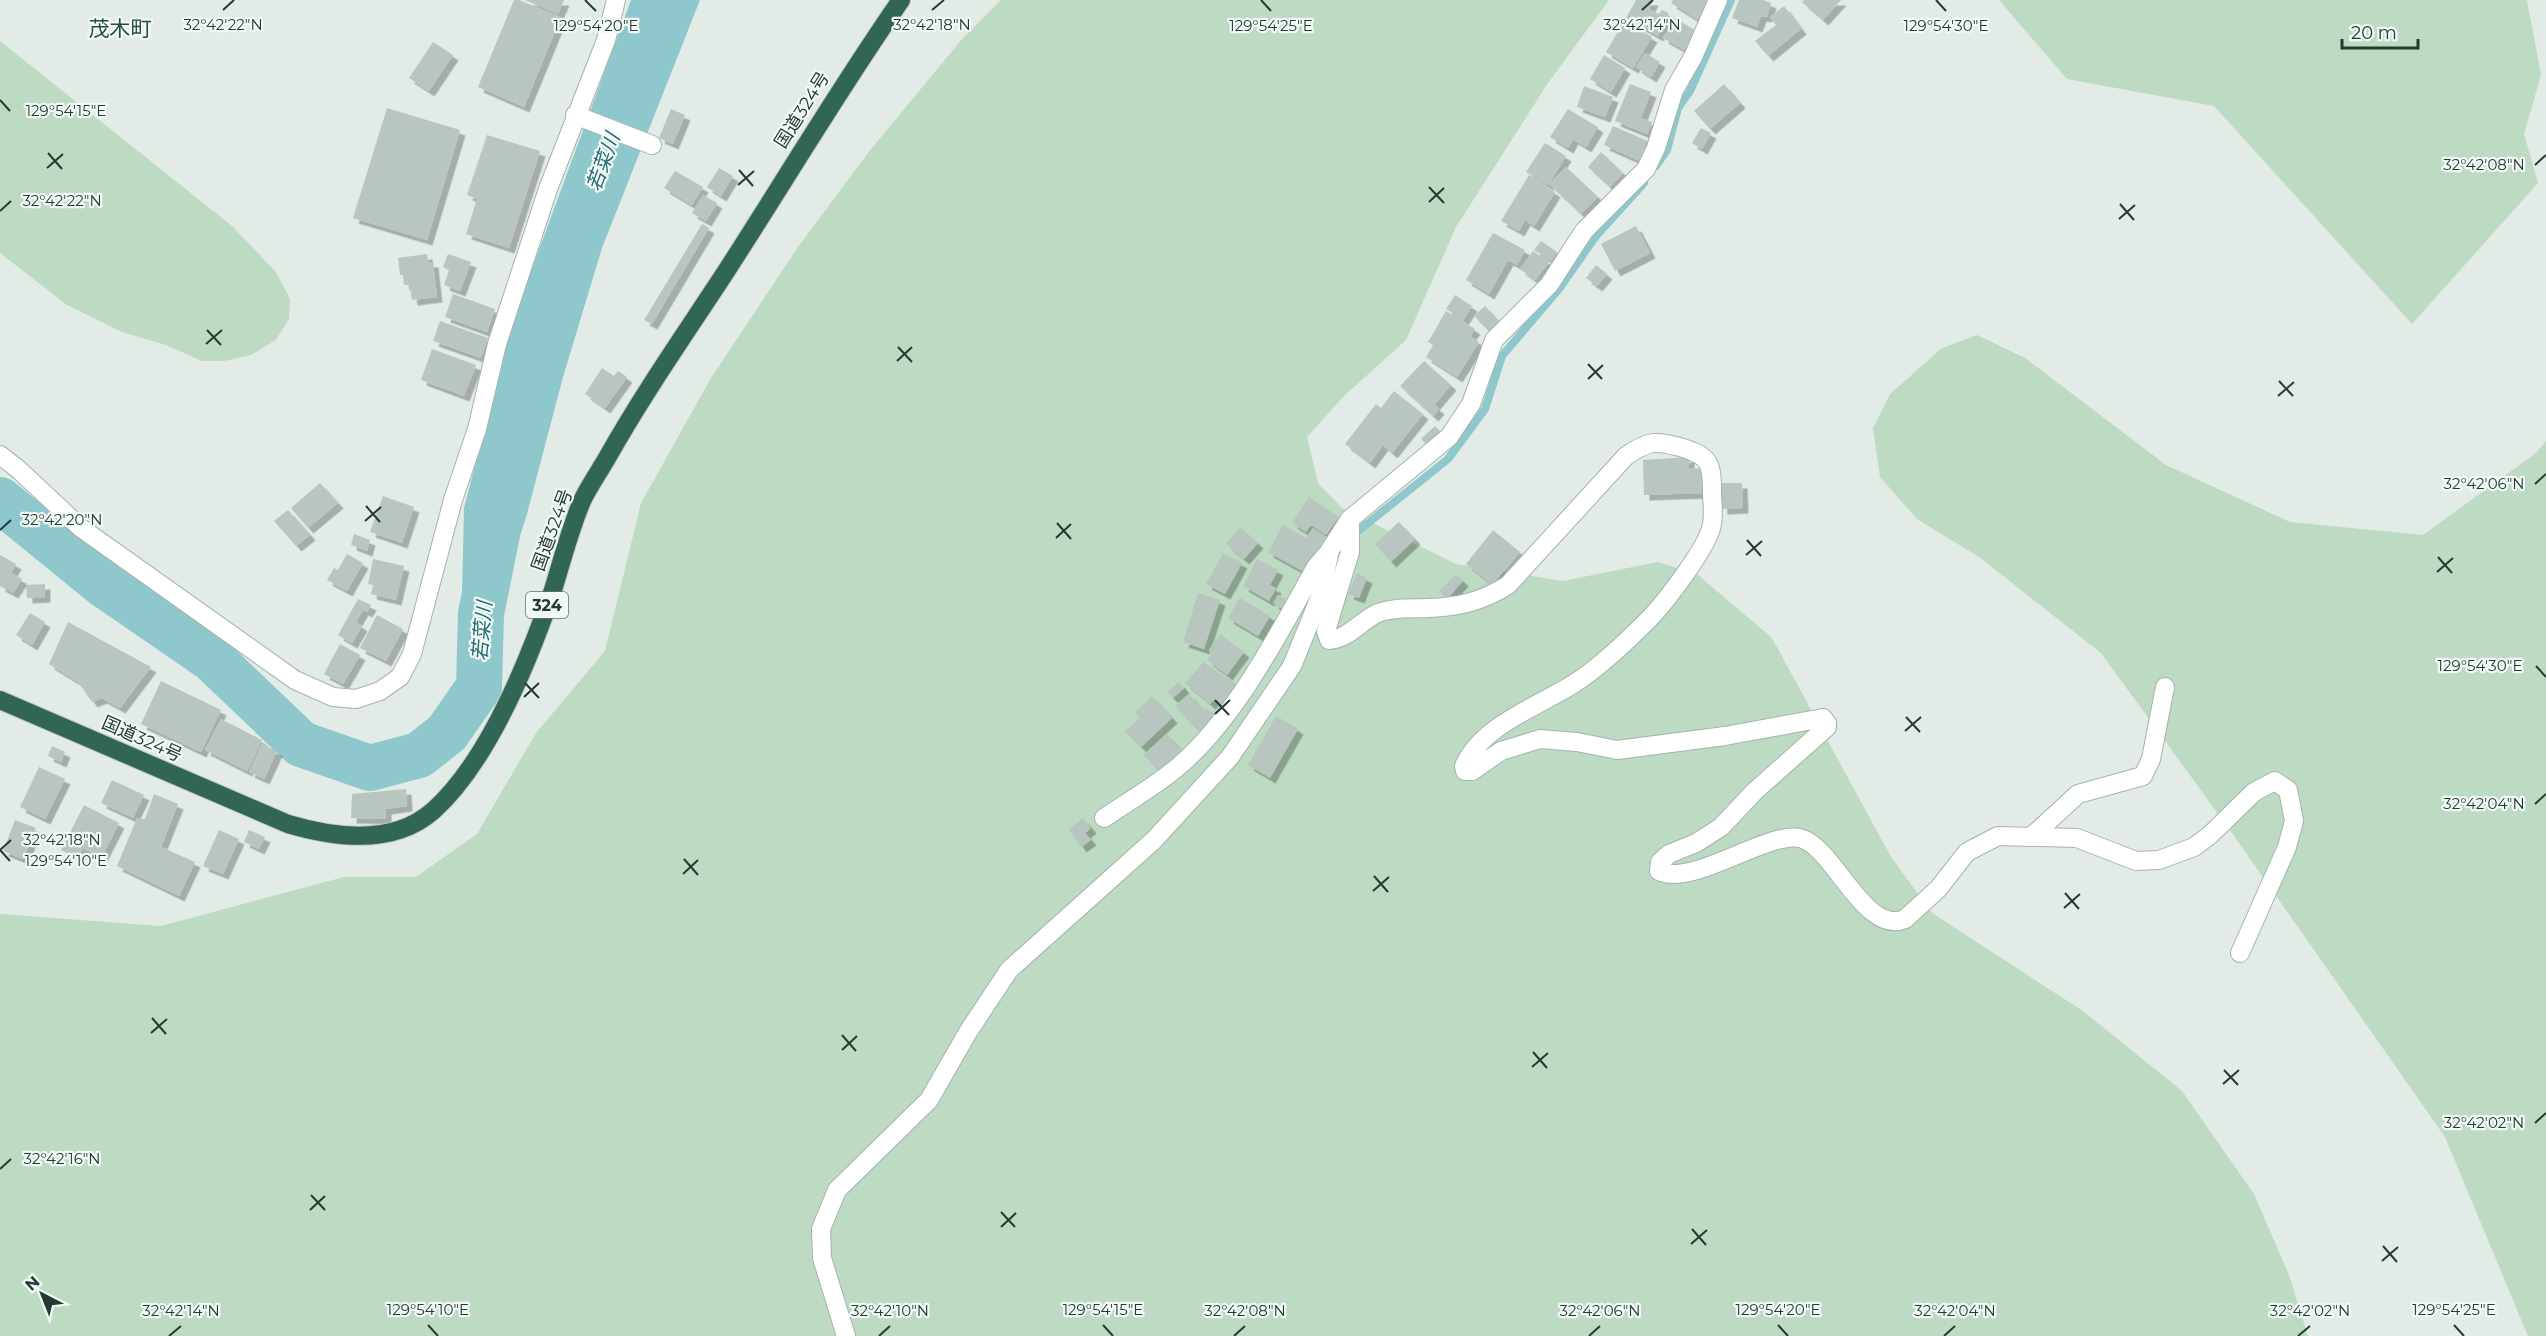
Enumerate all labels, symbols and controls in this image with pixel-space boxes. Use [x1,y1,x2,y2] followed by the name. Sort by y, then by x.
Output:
[2342,12,2418,50] scale bar
[183,15,263,34] text: 32°42'22"N
[893,15,971,34] text: 32°42'18"N
[1603,15,1681,34] text: 32°42'14"N
[89,16,152,41] district label: 茂木町
[553,16,639,35] text: 129°54'20"E
[1229,16,1313,35] text: 129°54'25"E
[1904,16,1988,35] text: 129°54'30"E
[2351,22,2397,44] text: 20 m
[770,68,834,152] street label: 国道324号
[26,101,106,120] text: 129°54'15"E
[581,128,625,194] water label: 若菜川
[2443,155,2525,174] text: 32°42'08"N
[22,191,102,210] text: 32°42'22"N
[2444,474,2524,493] text: 32°42'06"N
[527,486,577,574] street label: 国道324号
[22,510,102,529] text: 32°42'20"N
[526,592,568,618] road number: 324
[467,598,497,662] water label: 若菜川
[2438,656,2522,675] text: 129°54'30"E
[98,712,186,766] street label: 国道324号
[2443,794,2525,813] text: 32°42'04"N
[23,830,101,849] text: 32°42'18"N
[25,851,107,870] text: 129°54'10"E
[2444,1113,2524,1132] text: 32°42'02"N
[24,1149,100,1168] text: 32°42'16"N
[12,1264,72,1324] north arrow
[21,1272,43,1295] text: N
[387,1300,469,1319] text: 129°54'10"E
[1063,1300,1143,1319] text: 129°54'15"E
[1735,1300,1821,1319] text: 129°54'20"E
[2412,1300,2496,1319] text: 129°54'25"E
[142,1301,220,1320] text: 32°42'14"N
[851,1301,929,1320] text: 32°42'10"N
[1204,1301,1286,1320] text: 32°42'08"N
[1560,1301,1640,1320] text: 32°42'06"N
[1914,1301,1996,1320] text: 32°42'04"N
[2270,1301,2350,1320] text: 32°42'02"N

